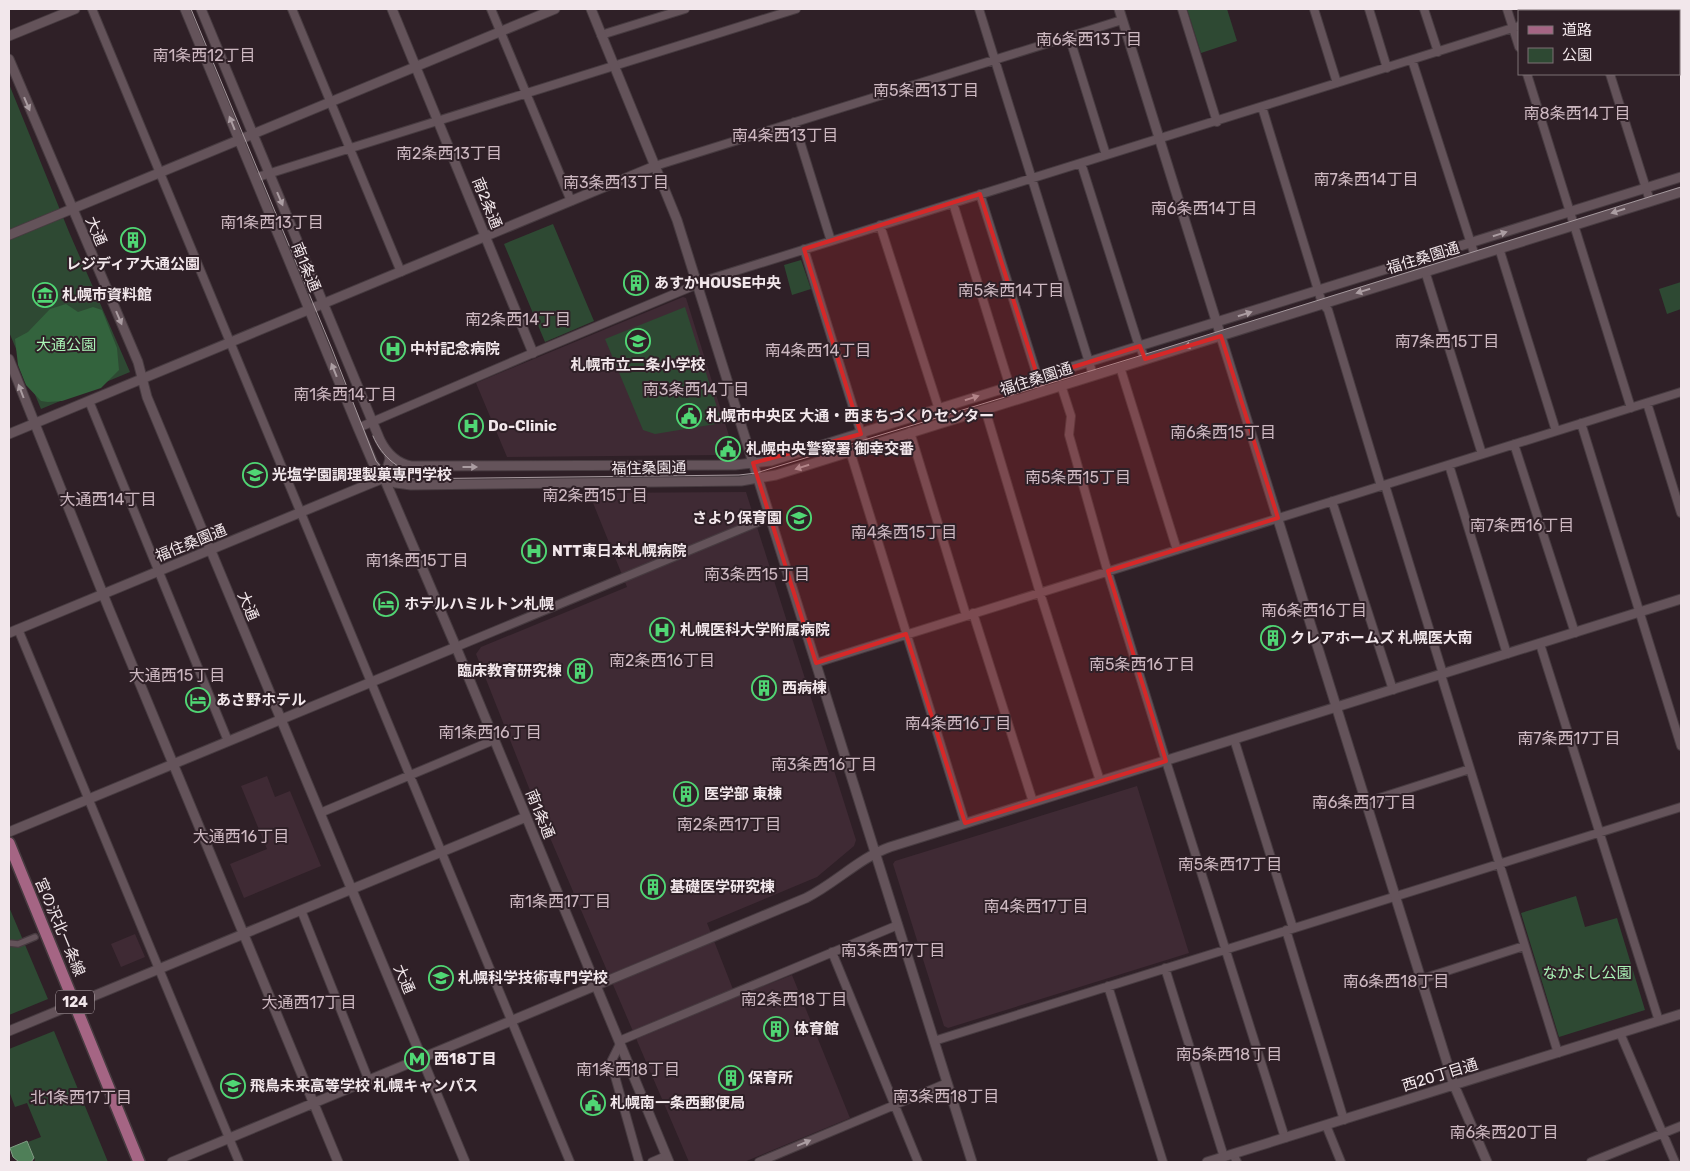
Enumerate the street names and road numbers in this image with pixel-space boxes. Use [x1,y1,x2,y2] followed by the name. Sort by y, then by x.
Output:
[469,175,505,231] street label: 南2条通
[82,214,110,248] street label: 大通
[1384,238,1462,278] street label: 福住桑園通
[288,240,324,294] street label: 南1条通
[998,359,1074,399] street label: 福住桑園通
[611,458,687,478] street label: 福住桑園通
[153,521,229,565] street label: 福住桑園通
[234,589,262,623] street label: 大通
[522,787,558,841] street label: 南1条通
[31,875,89,979] street label: 宮の沢北一条線
[390,962,418,996] street label: 大通
[56,990,94,1014] road number: 124
[1400,1055,1480,1095] street label: 西20丁目通

